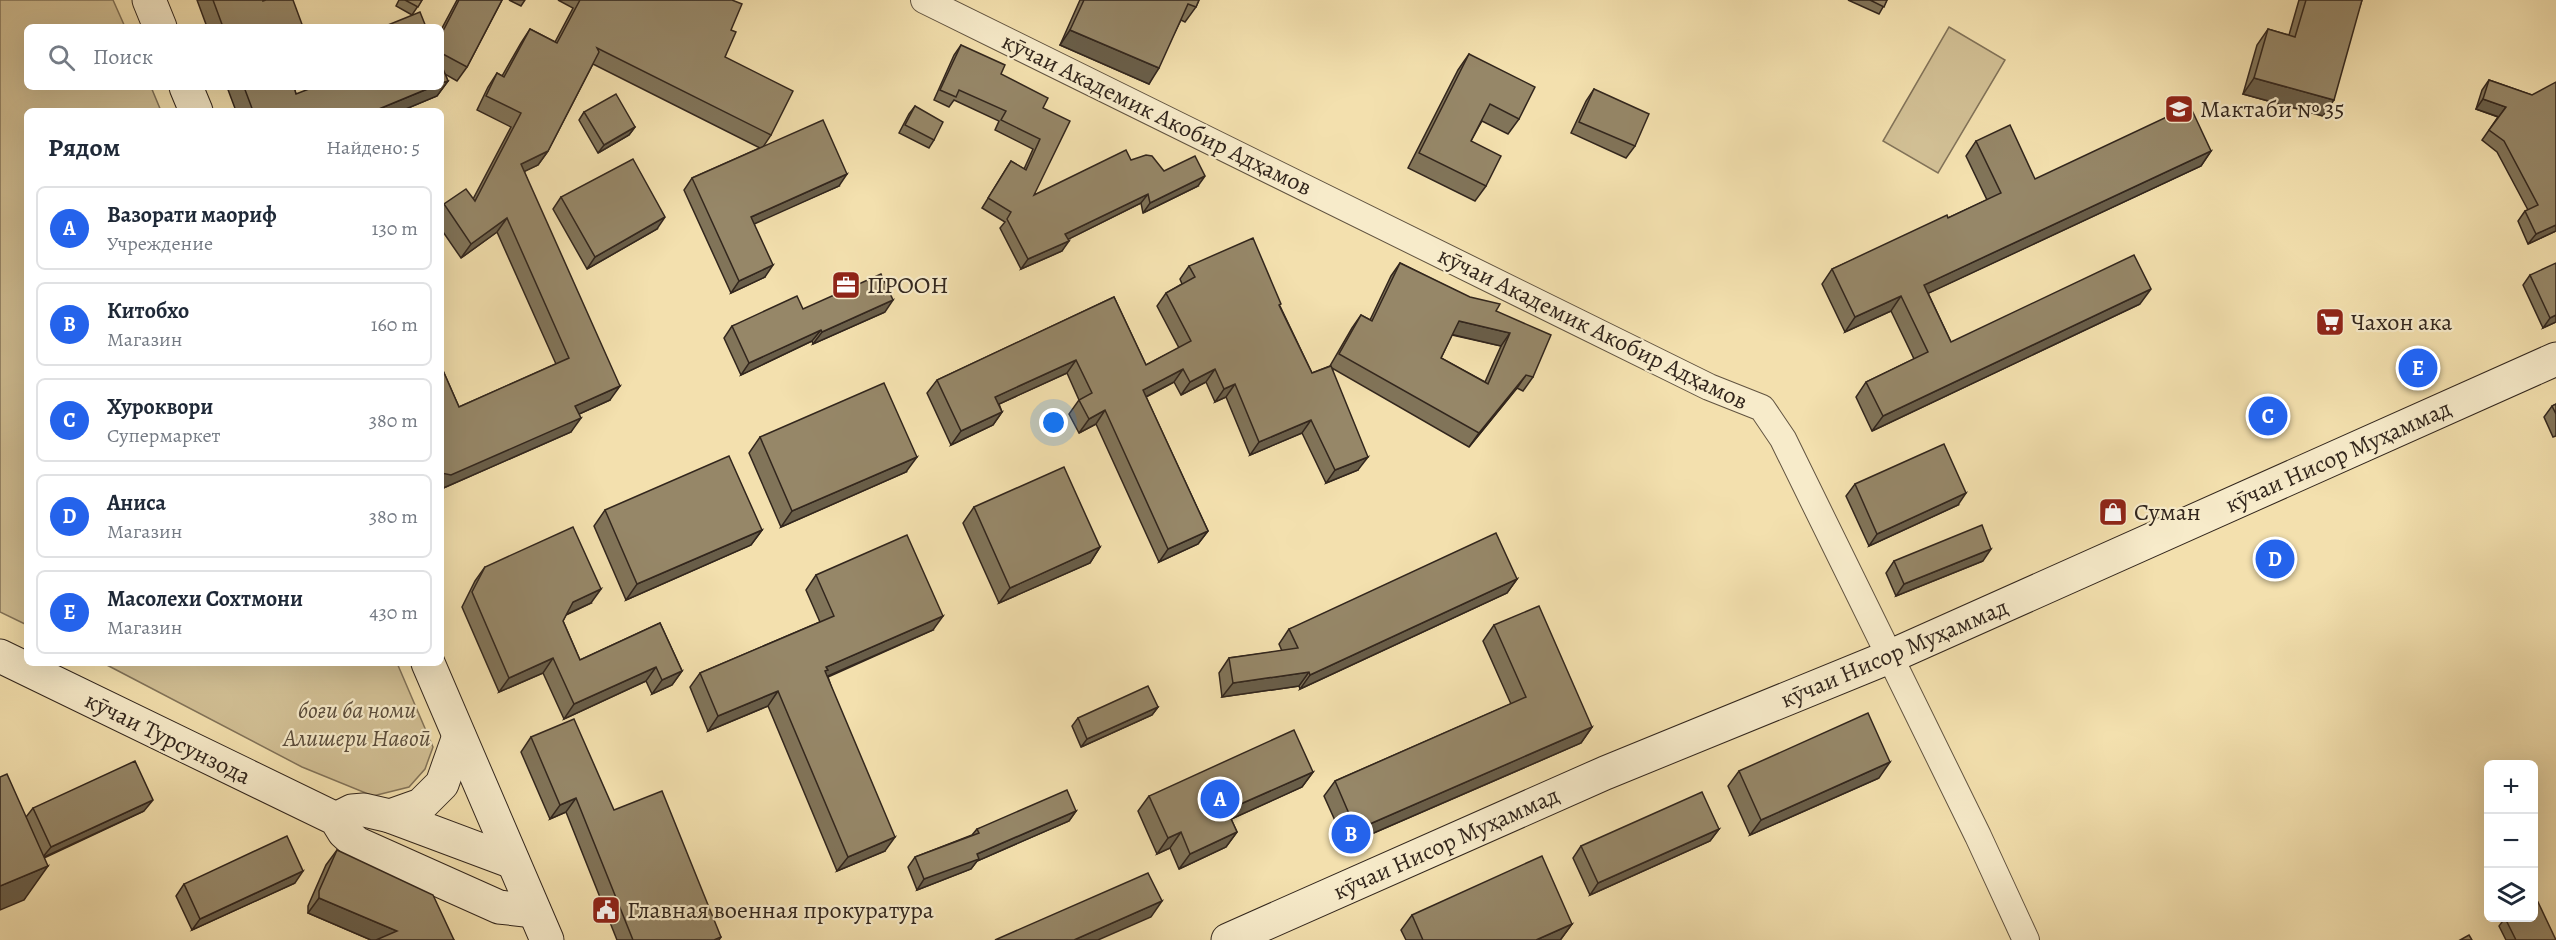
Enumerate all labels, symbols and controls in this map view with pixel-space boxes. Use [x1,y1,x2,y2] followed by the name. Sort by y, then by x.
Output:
[24,24,444,90] search box
[997,25,1317,203] street label: кӯчаи Академик Акобир Адҳамов
[45,41,78,74] icon: search
[93,42,153,72] text: Поиск
[2163,93,2195,125] school or university icon: Мактаби № 35
[2200,93,2345,125] place label: Мактаби № 35
[48,130,120,165] text: Рядом
[326,134,420,161] text: Найдено: 5
[107,200,277,230] text: Вазорати маориф
[63,215,76,242] text: A
[372,215,418,242] text: 130 m
[107,230,213,257] text: Учреждение
[1433,239,1753,417] street label: кӯчаи Академик Акобир Адҳамов
[830,269,862,301] office icon: ПРООН
[867,269,949,301] place label: ПРООН
[107,296,189,326] text: Китобхо
[2314,306,2346,338] supermarket icon: Чахон ака
[2351,306,2452,338] place label: Чахон ака
[63,311,76,338] text: B
[371,311,418,338] text: 160 m
[107,326,182,353] text: Магазин
[2398,346,2438,391] pin: E
[107,392,213,422] text: Хуроквори
[2220,392,2456,520] street label: кӯчаи Нисор Муҳаммад
[2248,394,2288,438] pin: C
[63,407,76,434] text: C
[369,407,418,434] text: 380 m
[1039,408,1068,437] your location
[107,422,221,449] text: Супермаркет
[107,488,166,518] text: Аниса
[2097,496,2129,528] shop icon: Суман
[2134,496,2201,528] place label: Суман
[63,503,76,530] text: D
[369,503,418,530] text: 380 m
[107,518,182,545] text: Магазин
[2256,536,2294,582] pin: D
[107,584,303,614] text: Масолехи Сохтмони
[1775,591,2013,715] street label: кӯчаи Нисор Муҳаммад
[64,599,75,626] text: E
[369,599,418,626] text: 430 m
[107,614,182,641] text: Магазин
[80,684,256,792] street label: кӯчаи Турсунзода
[281,694,431,754] park label: боғи ба номи Алишери Навоӣ
[2484,760,2538,922] map controls
[2484,760,2538,814] button: +
[1200,776,1240,822] pin: A
[1328,779,1564,907] street label: кӯчаи Нисор Муҳаммад
[1332,812,1370,856] pin: B
[2484,814,2538,868] button: −
[2484,868,2538,922] button: layers
[590,894,622,926] public building icon: Главная военная прокуратура
[627,894,934,926] place label: Главная военная прокуратура

